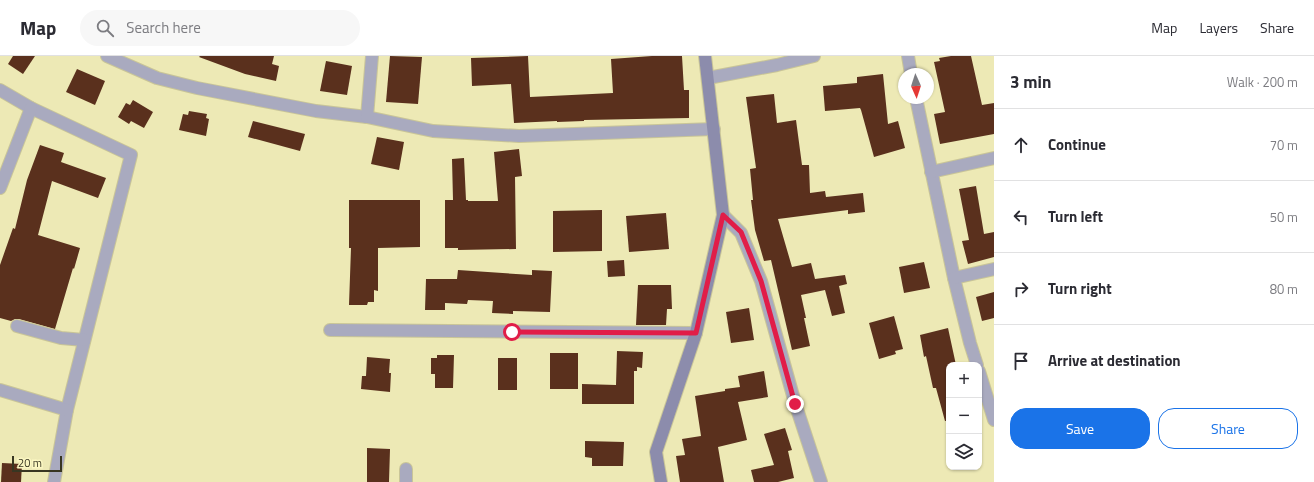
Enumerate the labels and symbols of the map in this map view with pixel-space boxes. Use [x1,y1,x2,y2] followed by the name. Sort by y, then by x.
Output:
[898,68,934,104] north arrow
[503,323,521,341] route start
[786,395,804,413] route end
[12,454,62,473] scale bar

